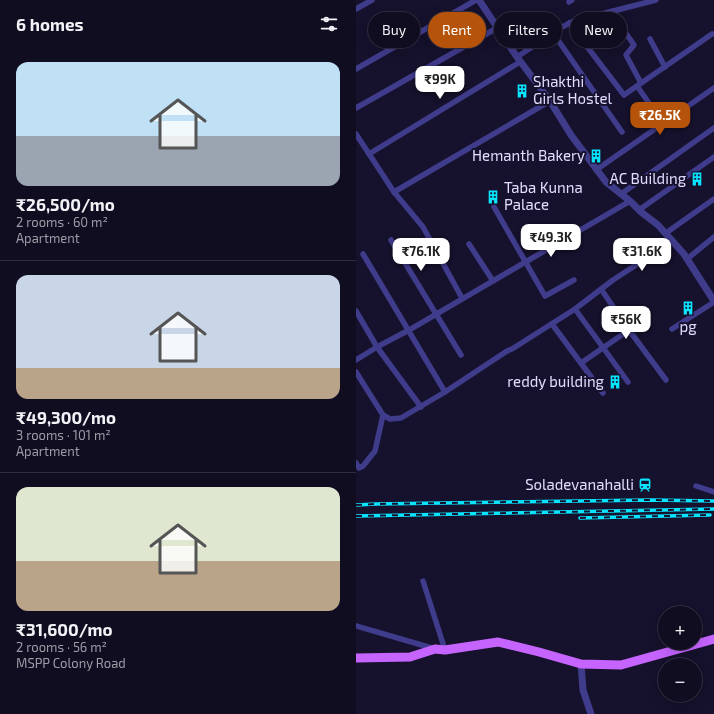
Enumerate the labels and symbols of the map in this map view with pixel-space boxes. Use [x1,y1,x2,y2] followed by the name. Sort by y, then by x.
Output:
[416,66,464,100] pin: ₹99K
[533,72,613,107] place label: Shakthi Girls Hostel
[514,83,530,99] building icon: Shakthi Girls Hostel
[627,102,693,136] pin: ₹26.5K
[472,146,585,164] place label: Hemanth Bakery
[588,148,604,164] building icon: Hemanth Bakery
[609,169,687,187] place label: AC Building
[689,171,705,187] building icon: AC Building
[504,178,583,213] place label: Taba Kunna Palace
[485,189,501,205] building icon: Taba Kunna Palace
[518,224,584,258] pin: ₹49.3K
[388,238,454,272] pin: ₹76.1K
[609,238,675,272] pin: ₹31.6K
[680,300,696,316] building icon: pg
[602,306,650,340] pin: ₹56K
[679,317,697,335] place label: pg
[507,372,605,390] place label: reddy building
[607,374,623,390] building icon: reddy building
[525,475,634,493] place label: Soladevanahalli
[637,477,653,493] station icon: Soladevanahalli

